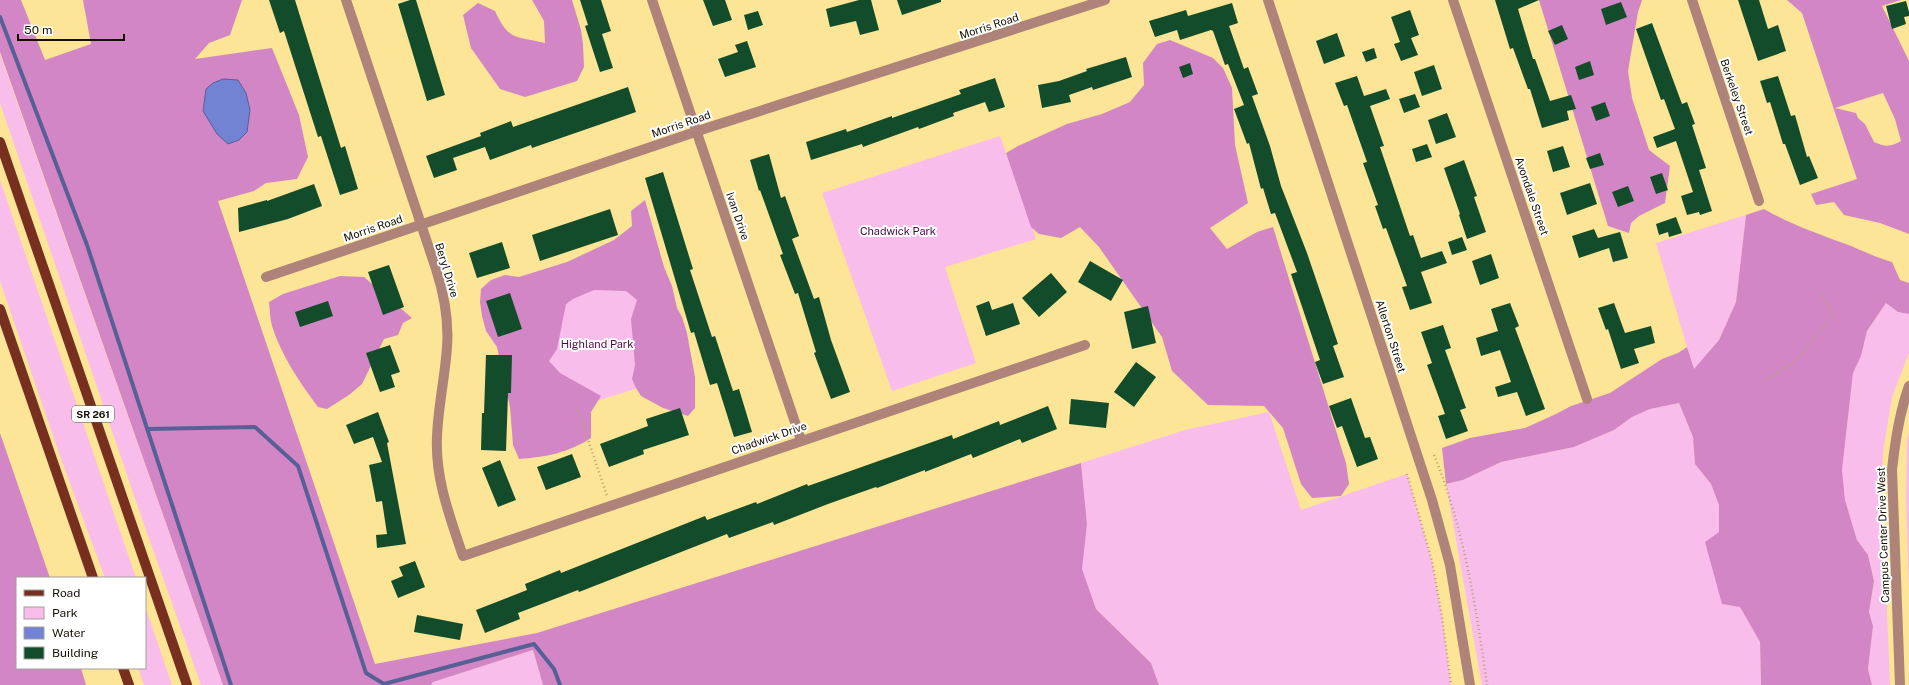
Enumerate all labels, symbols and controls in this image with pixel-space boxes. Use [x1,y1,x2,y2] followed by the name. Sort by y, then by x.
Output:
[958,11,1020,41] street label: Morris Road
[18,16,124,42] scale bar
[24,23,52,37] text: 50 m
[1718,57,1756,137] street label: Berkeley Street
[650,108,712,140] street label: Morris Road
[1513,155,1551,237] street label: Avondale Street
[724,190,752,242] street label: Ivan Drive
[342,212,404,244] street label: Morris Road
[860,225,936,237] park label: Chadwick Park
[433,241,461,299] street label: Beryl Drive
[1374,298,1408,374] street label: Allerton Street
[561,338,633,350] park label: Highland Park
[72,406,114,422] road number: SR 261
[730,419,808,457] street label: Chadwick Drive
[1875,467,1891,603] street label: Campus Center Drive West
[16,577,146,669] legend
[52,586,80,600] text: Road
[52,606,78,620] text: Park
[52,626,86,640] text: Water
[52,646,98,660] text: Building

